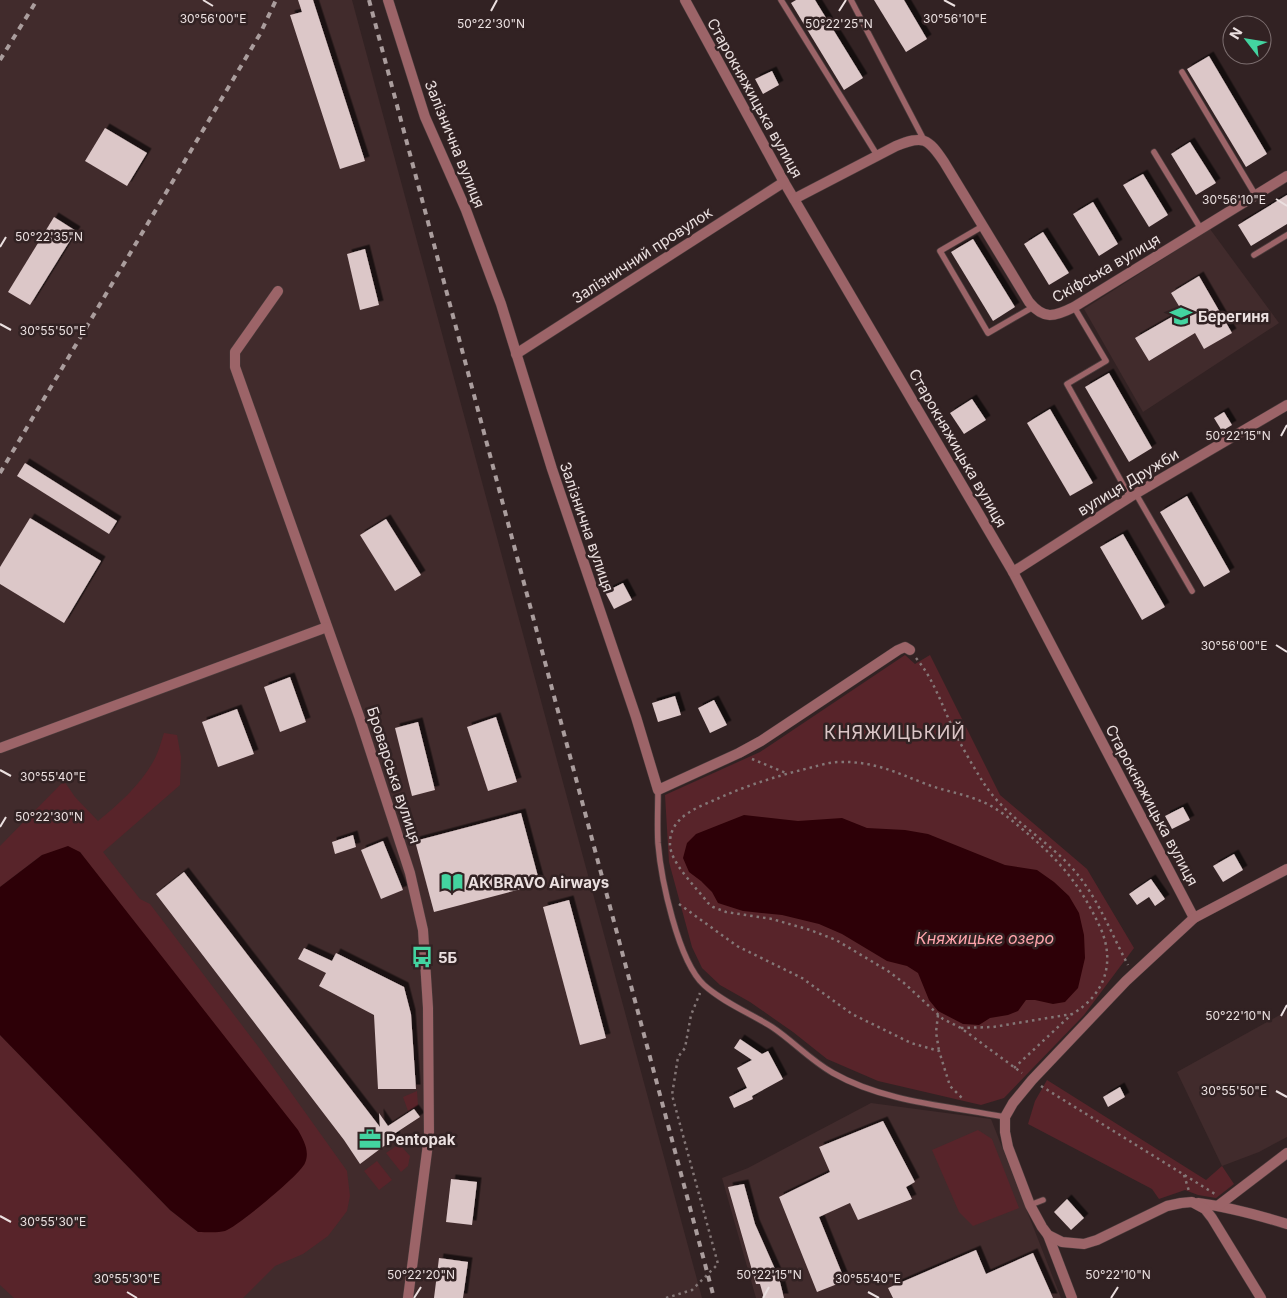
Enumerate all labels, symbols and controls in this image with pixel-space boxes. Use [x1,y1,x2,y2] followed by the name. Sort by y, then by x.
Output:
[180,11,246,26] text: 30°56'00"E
[923,11,987,26] text: 30°56'10"E
[703,15,807,181] street label: Старокняжицька вулиця
[1222,15,1272,65] north arrow
[457,16,525,31] text: 50°22'30"N
[805,16,873,31] text: 50°22'25"N
[1225,24,1245,42] text: N
[421,77,489,211] street label: Залізнична вулиця
[1202,192,1266,207] text: 30°56'10"E
[568,202,716,308] street label: Залізничний провулок
[15,229,83,244] text: 50°22'35"N
[1049,229,1163,307] street label: Скіфська вулиця
[1168,303,1194,329] school or university icon: Берегиня
[1198,307,1269,326] place label: Берегиня
[20,323,86,338] text: 30°55'50"E
[905,365,1011,531] street label: Старокняжицька вулиця
[1205,428,1271,443] text: 50°22'15"N
[1074,444,1182,520] street label: вулиця Дружби
[556,459,618,595] street label: Залізнична вулиця
[1201,638,1267,653] text: 30°56'00"E
[363,704,425,846] street label: Броварська вулиця
[824,721,966,743] district label: КНЯЖИЦЬКИЙ
[1101,721,1203,889] street label: Старокняжицька вулиця
[20,769,86,784] text: 30°55'40"E
[15,809,83,824] text: 50°22'30"N
[439,869,465,895] library icon: АК BRAVO Airways
[468,873,609,892] place label: АК BRAVO Airways
[916,928,1054,948] water label: Княжицьке озеро
[409,944,435,970] bus stop icon: 5Б
[438,948,458,967] place label: 5Б
[1205,1008,1271,1023] text: 50°22'10"N
[1201,1083,1267,1098] text: 30°55'50"E
[357,1126,383,1152] office icon: Pentopak
[386,1130,456,1149] place label: Pentopak
[20,1214,86,1229] text: 30°55'30"E
[387,1267,455,1282] text: 50°22'20"N
[736,1267,802,1282] text: 50°22'15"N
[1085,1267,1151,1282] text: 50°22'10"N
[94,1271,160,1286] text: 30°55'30"E
[835,1271,901,1286] text: 30°55'40"E

